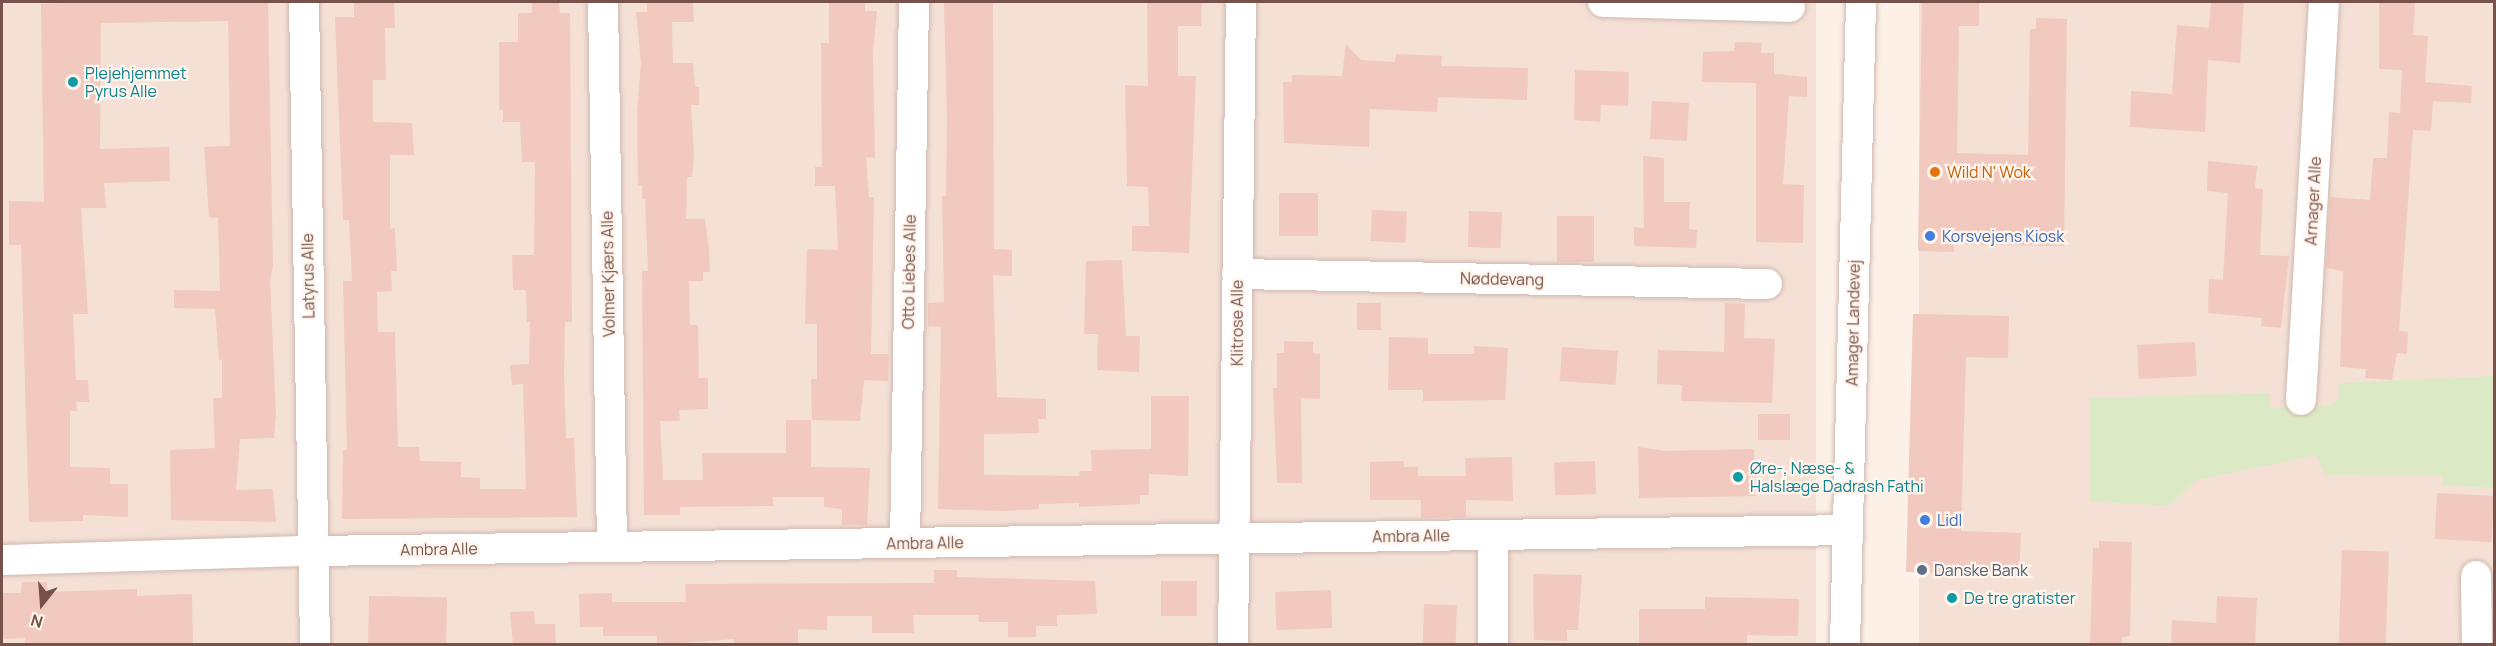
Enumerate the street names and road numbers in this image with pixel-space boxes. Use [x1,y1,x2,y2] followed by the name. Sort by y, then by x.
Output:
[2301,156,2325,246] street label: Arnager Alle
[597,211,619,337] street label: Volmer Kjærs Alle
[898,214,920,330] street label: Otto Liebes Alle
[298,233,318,319] street label: Latyrus Alle
[1842,260,1864,386] street label: Amager Landevej
[1460,269,1544,289] street label: Nøddevang
[1227,280,1247,366] street label: Klitrose Alle
[1372,526,1450,546] street label: Ambra Alle
[886,533,964,553] street label: Ambra Alle
[400,539,478,559] street label: Ambra Alle

